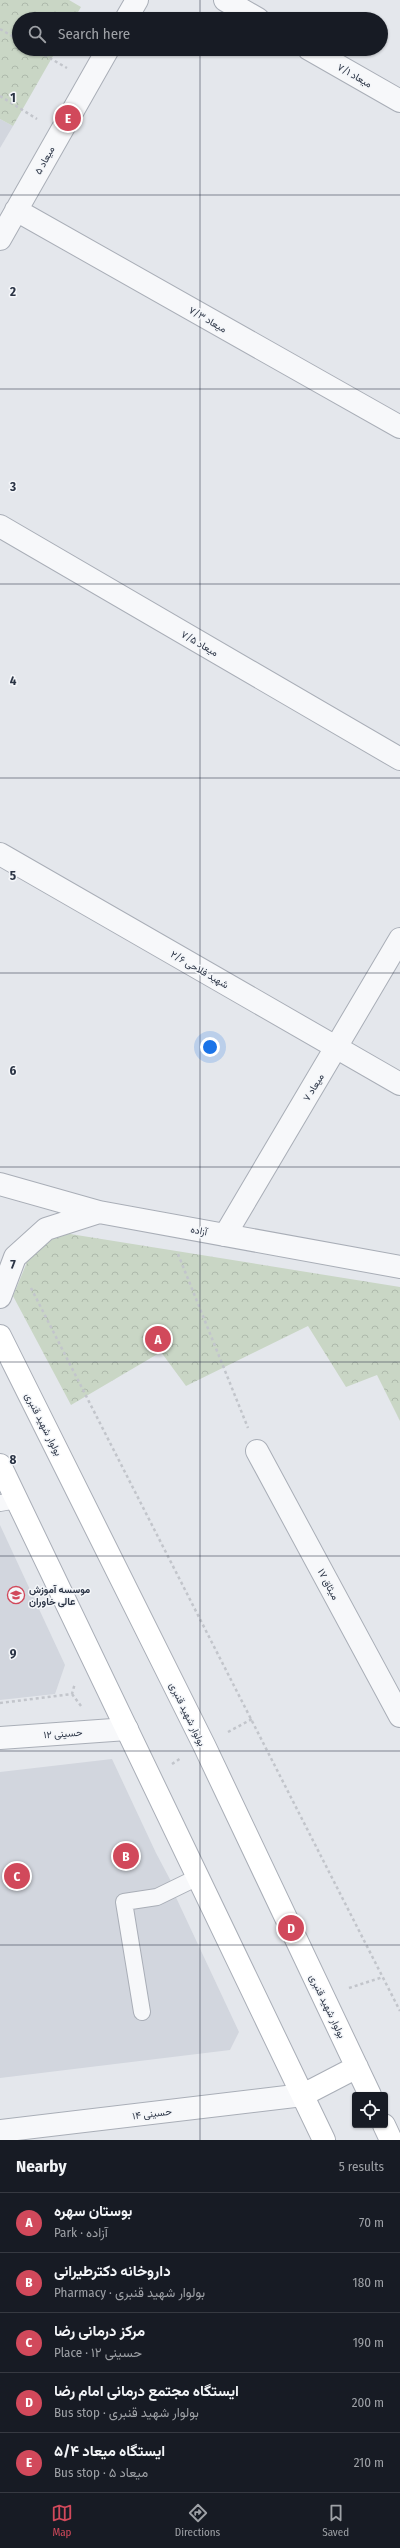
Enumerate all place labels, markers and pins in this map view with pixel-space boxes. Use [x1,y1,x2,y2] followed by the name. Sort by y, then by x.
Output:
[55,103,81,133] pin: E
[145,1324,171,1354] pin: A
[29,1584,91,1608] place label: موسسه آموزش عالی خاوران
[6,1585,26,1605] school or university icon: موسسه آموزش عالی خاوران
[113,1841,139,1871] pin: B
[4,1861,30,1891] pin: C
[278,1913,304,1943] pin: D

